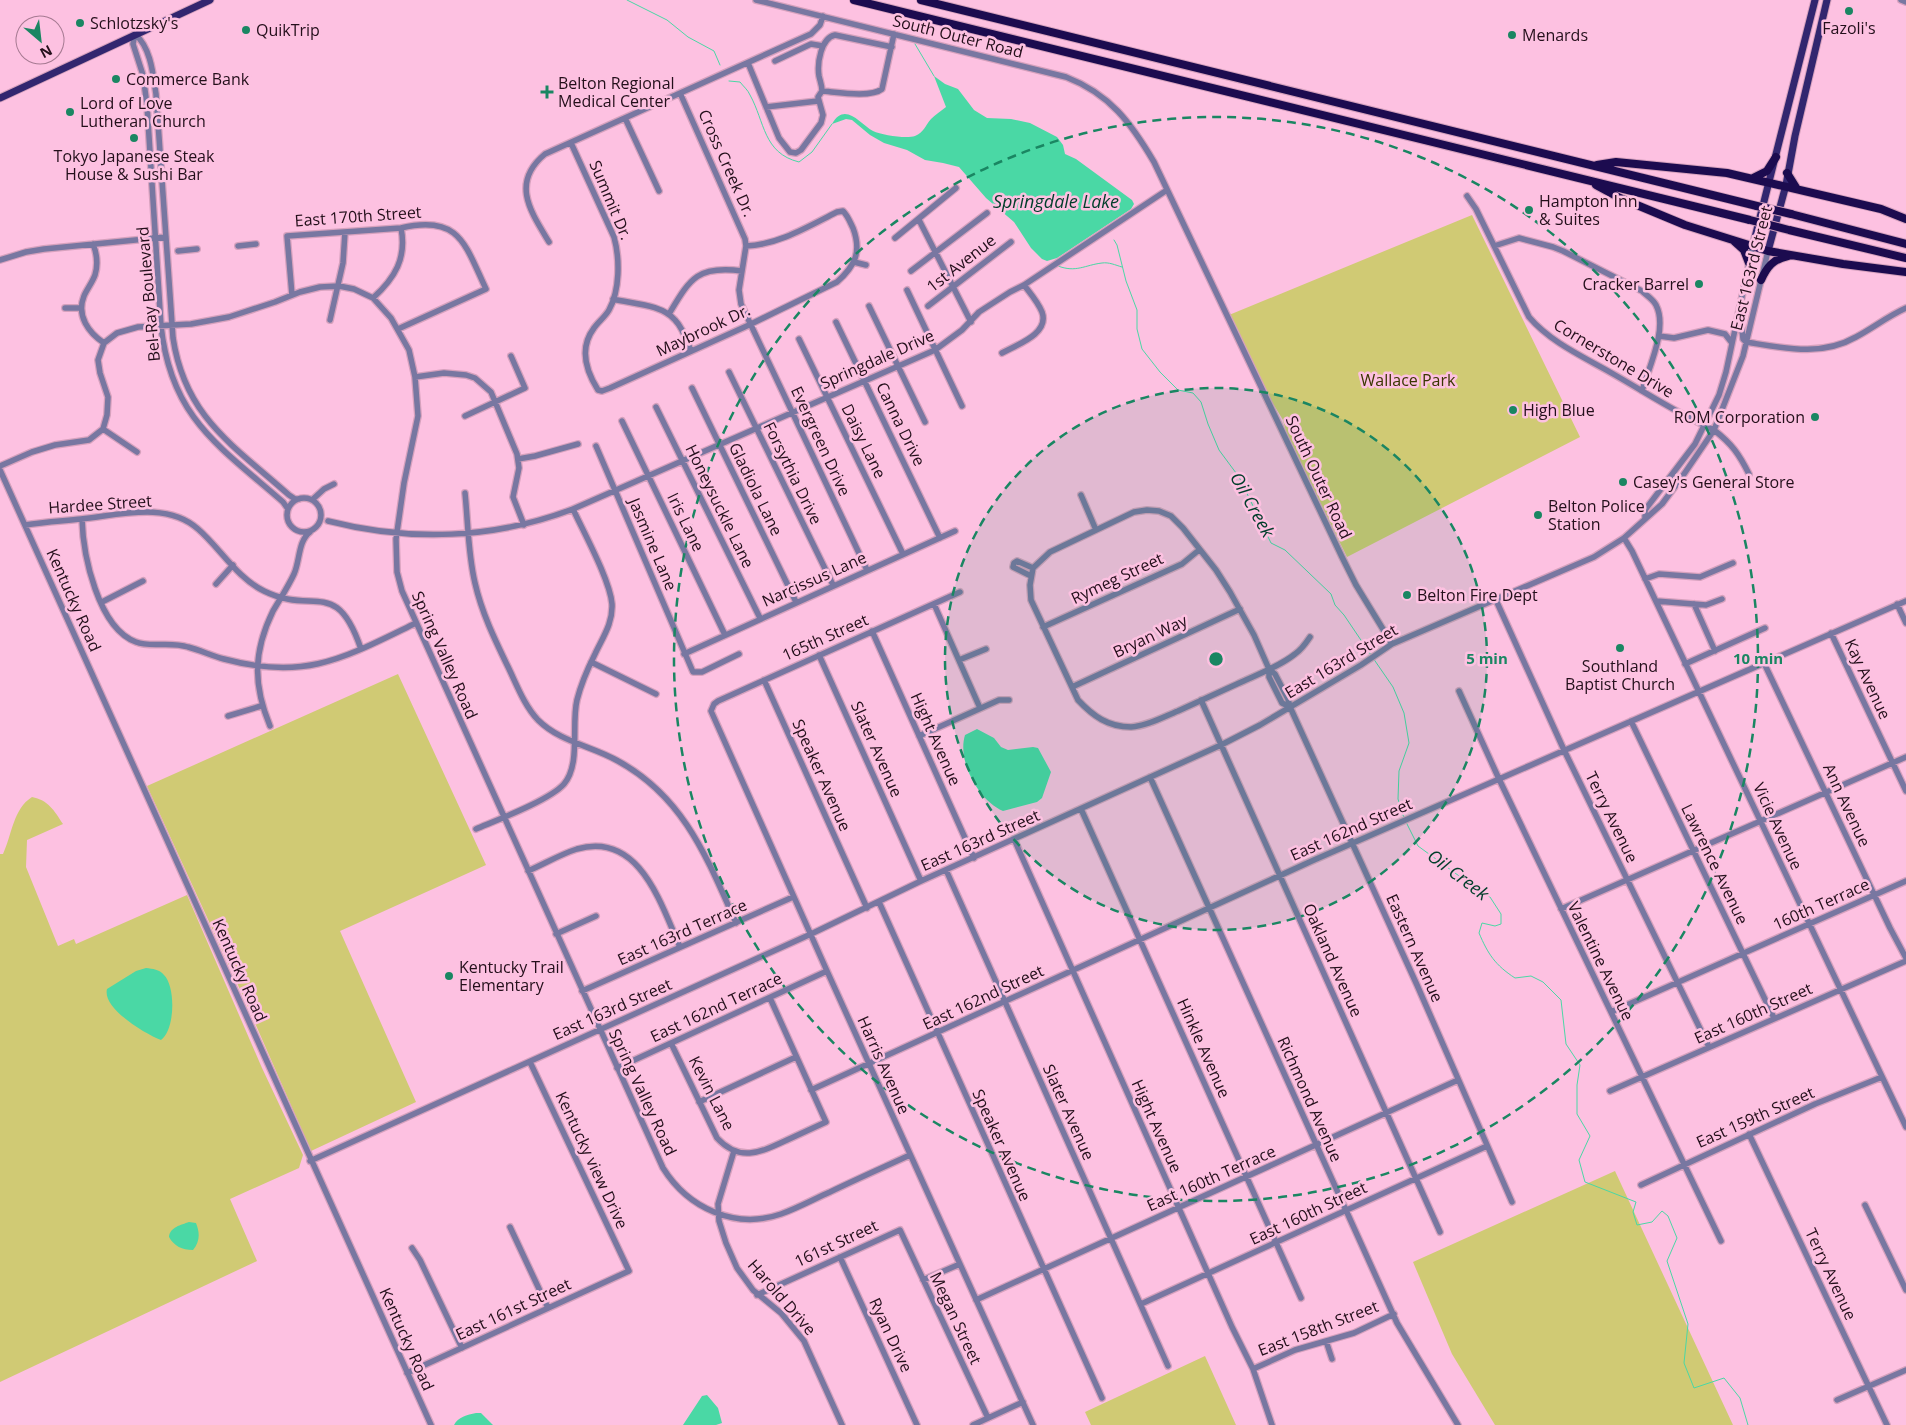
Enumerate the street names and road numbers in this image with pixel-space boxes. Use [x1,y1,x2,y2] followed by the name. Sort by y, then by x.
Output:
[890,9,1026,63] street label: South Outer Road
[694,106,760,220] street label: Cross Creek Dr.
[584,157,638,243] street label: Summit Dr.
[294,201,422,231] street label: East 170th Street
[1725,203,1777,333] street label: East 163rd Street
[131,226,165,362] street label: Bel-Ray Boulevard
[922,229,1000,297] street label: 1st Avenue
[652,299,754,361] street label: Maybrook Dr.
[1550,313,1678,403] street label: Cornerstone Drive
[816,324,938,394] street label: Springdale Drive
[871,378,931,470] street label: Canna Drive
[786,383,856,499] street label: Evergreen Drive
[836,400,892,482] street label: Daisy Lane
[1281,412,1357,542] street label: South Outer Road
[759,418,827,528] street label: Forsythia Drive
[724,439,788,539] street label: Gladiola Lane
[681,441,759,571] street label: Honeysuckle Lane
[47,489,153,519] street label: Hardee Street
[662,489,710,555] street label: Iris Lane
[623,492,682,594] street label: Jasmine Lane
[41,545,107,655] street label: Kentucky Road
[758,546,870,612] street label: Narcissus Lane
[1067,547,1167,609] street label: Rymeg Street
[407,588,483,722] street label: Spring Valley Road
[779,608,872,666] street label: 165th Street
[1109,609,1192,663] street label: Bryan Way
[1281,618,1402,703] street label: East 163rd Street
[1840,635,1896,723] street label: Kay Avenue
[906,689,966,789] street label: Hight Avenue
[846,698,908,800] street label: Slater Avenue
[787,716,857,834] street label: Speaker Avenue
[1818,760,1876,850] street label: Ann Avenue
[1580,768,1644,866] street label: Terry Avenue
[1748,779,1808,873] street label: Vicie Avenue
[1287,792,1416,866] street label: East 162nd Street
[1676,800,1754,928] street label: Lawrence Avenue
[917,804,1043,876] street label: East 163rd Street
[1769,873,1873,935] street label: 160th Terrace
[1381,890,1449,1006] street label: Eastern Avenue
[614,894,750,970] street label: East 163rd Terrace
[1563,898,1639,1024] street label: Valentine Avenue
[1298,900,1368,1020] street label: Oakland Avenue
[207,915,273,1025] street label: Kentucky Road
[919,959,1047,1035] street label: East 162nd Street
[647,967,785,1047] street label: East 162nd Terrace
[549,973,675,1045] street label: East 163rd Street
[1690,977,1816,1049] street label: East 160th Street
[1172,995,1236,1101] street label: Hinkle Avenue
[853,1012,915,1118] street label: Harris Avenue
[604,1025,682,1159] street label: Spring Valley Road
[1272,1033,1348,1165] street label: Richmond Avenue
[684,1052,740,1134] street label: Kevin Lane
[1038,1061,1100,1163] street label: Slater Avenue
[1127,1076,1187,1176] street label: Hight Avenue
[1692,1081,1818,1153] street label: East 159th Street
[967,1086,1037,1204] street label: Speaker Avenue
[551,1088,633,1232] street label: Kentucky view Drive
[1143,1140,1279,1216] street label: East 160th Terrace
[1246,1176,1370,1250] street label: East 160th Street
[791,1214,882,1272] street label: 161st Street
[1800,1225,1862,1323] street label: Terry Avenue
[743,1254,821,1340] street label: Harold Drive
[925,1268,987,1368] street label: Megan Street
[452,1273,575,1345] street label: East 161st Street
[374,1284,440,1394] street label: Kentucky Road
[864,1294,918,1376] street label: Ryan Drive
[1255,1295,1382,1361] street label: East 158th Street

